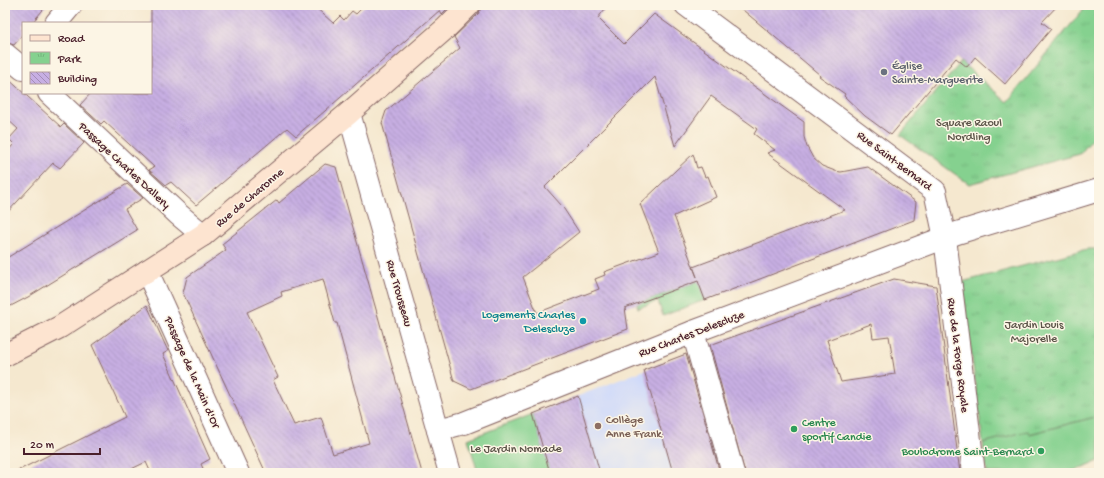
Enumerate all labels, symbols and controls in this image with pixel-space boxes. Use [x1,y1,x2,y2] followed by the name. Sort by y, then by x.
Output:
[22,22,152,94] legend
[58,33,85,47] text: Road
[57,53,83,67] text: Park
[892,60,984,88] place label: Église Sainte-Marguerite
[879,67,889,77] marker: Église Sainte-Marguerite
[57,73,97,87] text: Building
[936,117,1002,145] park label: Square Raoul Nordling
[74,119,173,213] street label: Passage Charles Dallery
[853,129,935,195] street label: Rue Saint-Bernard
[213,165,288,231] street label: Rue de Charonne
[382,258,414,329] street label: Rue Trousseau
[943,297,971,414] street label: Rue de la Forge Royale
[637,308,747,361] street label: Rue Charles Delescluze
[482,309,576,337] place label: Logements Charles Delescluze
[160,314,223,432] street label: Passage de la Main d'Or
[578,316,588,326] marker: Logements Charles Delescluze
[1005,319,1064,347] park label: Jardin Louis Majorelle
[606,414,663,442] place label: Collège Anne Frank
[802,417,872,445] place label: Centre sportif Candie
[593,421,603,431] marker: Collège Anne Frank
[789,424,799,434] marker: Centre sportif Candie
[24,430,100,456] scale bar
[30,439,55,453] text: 20 m
[470,443,562,457] park label: Le Jardin Nomade
[901,446,1034,460] place label: Boulodrome Saint-Bernard
[1036,446,1046,456] marker: Boulodrome Saint-Bernard

